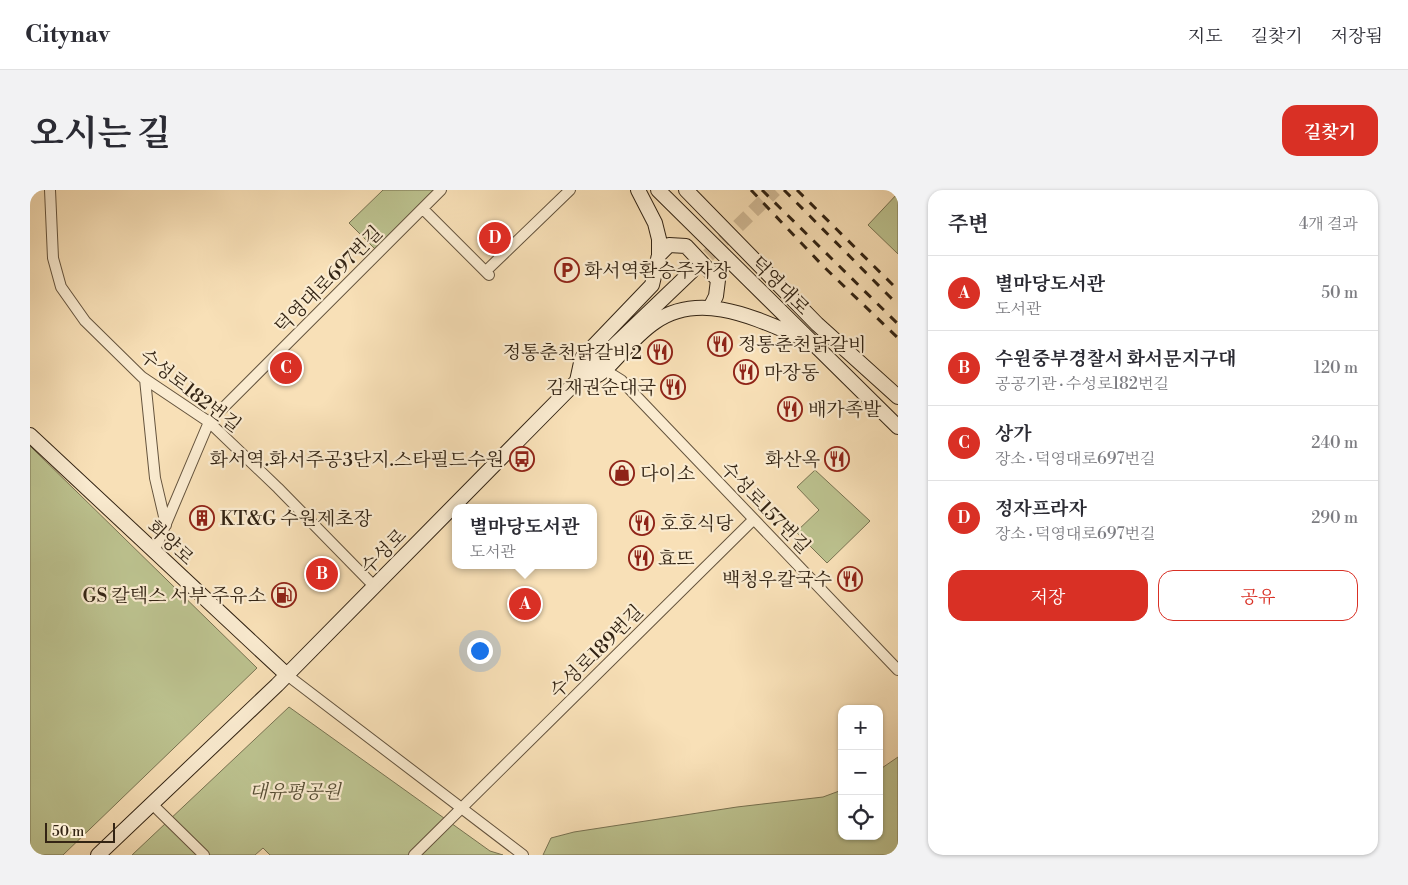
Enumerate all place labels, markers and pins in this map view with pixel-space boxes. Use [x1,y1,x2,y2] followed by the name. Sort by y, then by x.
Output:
[479,219,511,257] pin: D
[554,257,580,283] parking icon: 화서역환승주차장
[584,259,731,283] place label: 화서역환승주차장
[707,331,733,357] restaurant icon: 정통춘천닭갈비
[738,333,866,357] place label: 정통춘천닭갈비
[647,339,673,365] restaurant icon: 정통춘천닭갈비2
[503,341,642,365] place label: 정통춘천닭갈비2
[270,349,302,387] pin: C
[733,359,759,385] restaurant icon: 마장동
[764,361,820,385] place label: 마장동
[660,374,686,400] restaurant icon: 김재권순대국
[546,376,656,400] place label: 김재권순대국
[777,396,803,422] restaurant icon: 배가족발
[808,398,882,422] place label: 배가족발
[509,446,535,472] bus stop icon: 화서역.화서주공3단지.스타필드수원
[824,446,850,472] restaurant icon: 화산옥
[210,448,504,472] place label: 화서역.화서주공3단지.스타필드수원
[765,448,820,472] place label: 화산옥
[609,460,635,486] shop icon: 다이소
[640,462,695,486] place label: 다이소
[189,505,215,531] building icon: KT&G 수원제초장
[220,507,373,531] place label: KT&G 수원제초장
[629,510,655,536] restaurant icon: 호호식당
[660,512,734,536] place label: 호호식당
[628,545,654,571] restaurant icon: 효뜨
[658,547,695,571] place label: 효뜨
[306,555,338,593] pin: B
[837,566,863,592] restaurant icon: 백청우칼국수
[722,568,832,592] place label: 백청우칼국수
[271,582,297,608] fuel station icon: GS 칼텍스 서부 주유소
[83,584,266,608] place label: GS 칼텍스 서부 주유소
[509,585,541,623] pin: A

